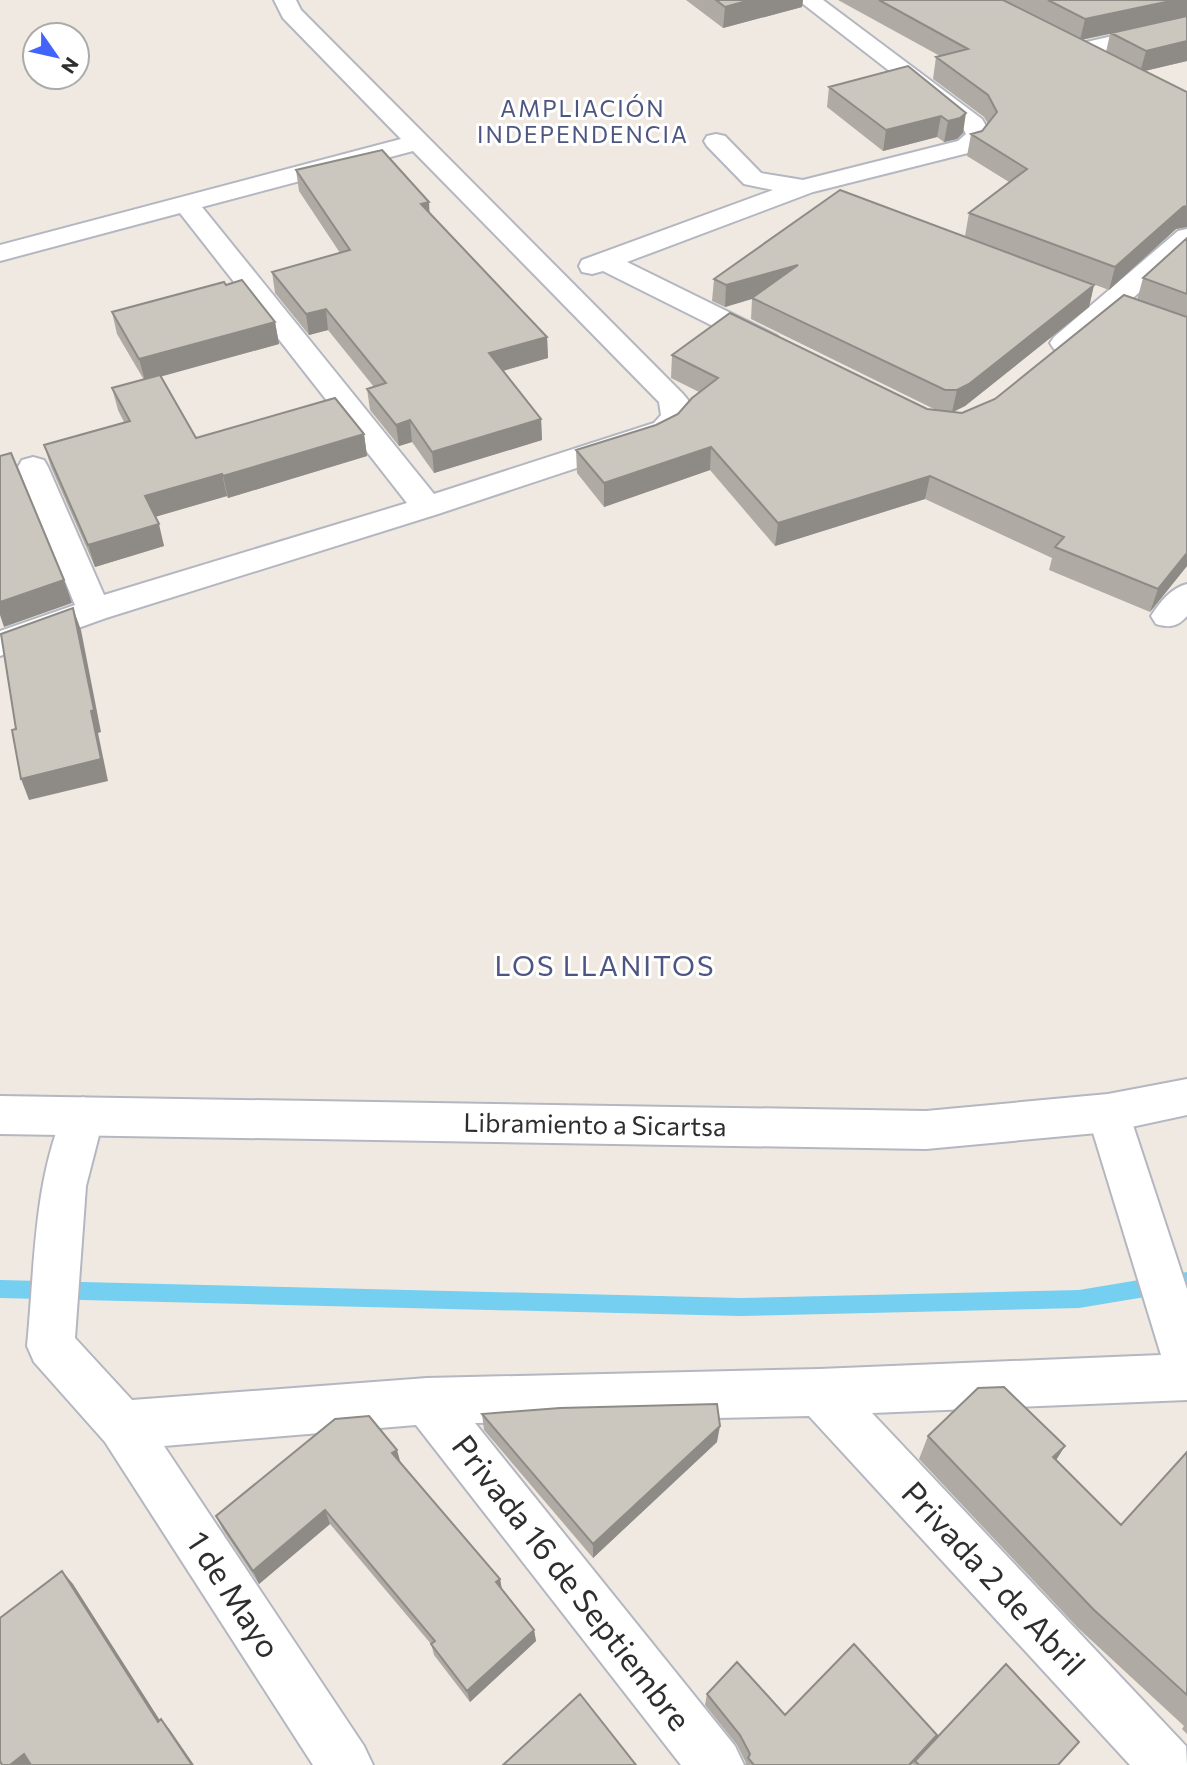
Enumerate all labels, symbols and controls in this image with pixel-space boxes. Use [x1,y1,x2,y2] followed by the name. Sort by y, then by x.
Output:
[21,21,91,91] north arrow
[57,53,84,78] text: N
[477,94,689,148] district label: AMPLIACIÓN INDEPENDENCIA
[495,948,715,982] district label: LOS LLANITOS
[463,1106,727,1141] street label: Libramiento a Sicartsa
[445,1426,701,1738] street label: Privada 16 de Septiembre
[894,1472,1095,1683] street label: Privada 2 de Abril
[179,1523,290,1665] street label: 1 de Mayo

